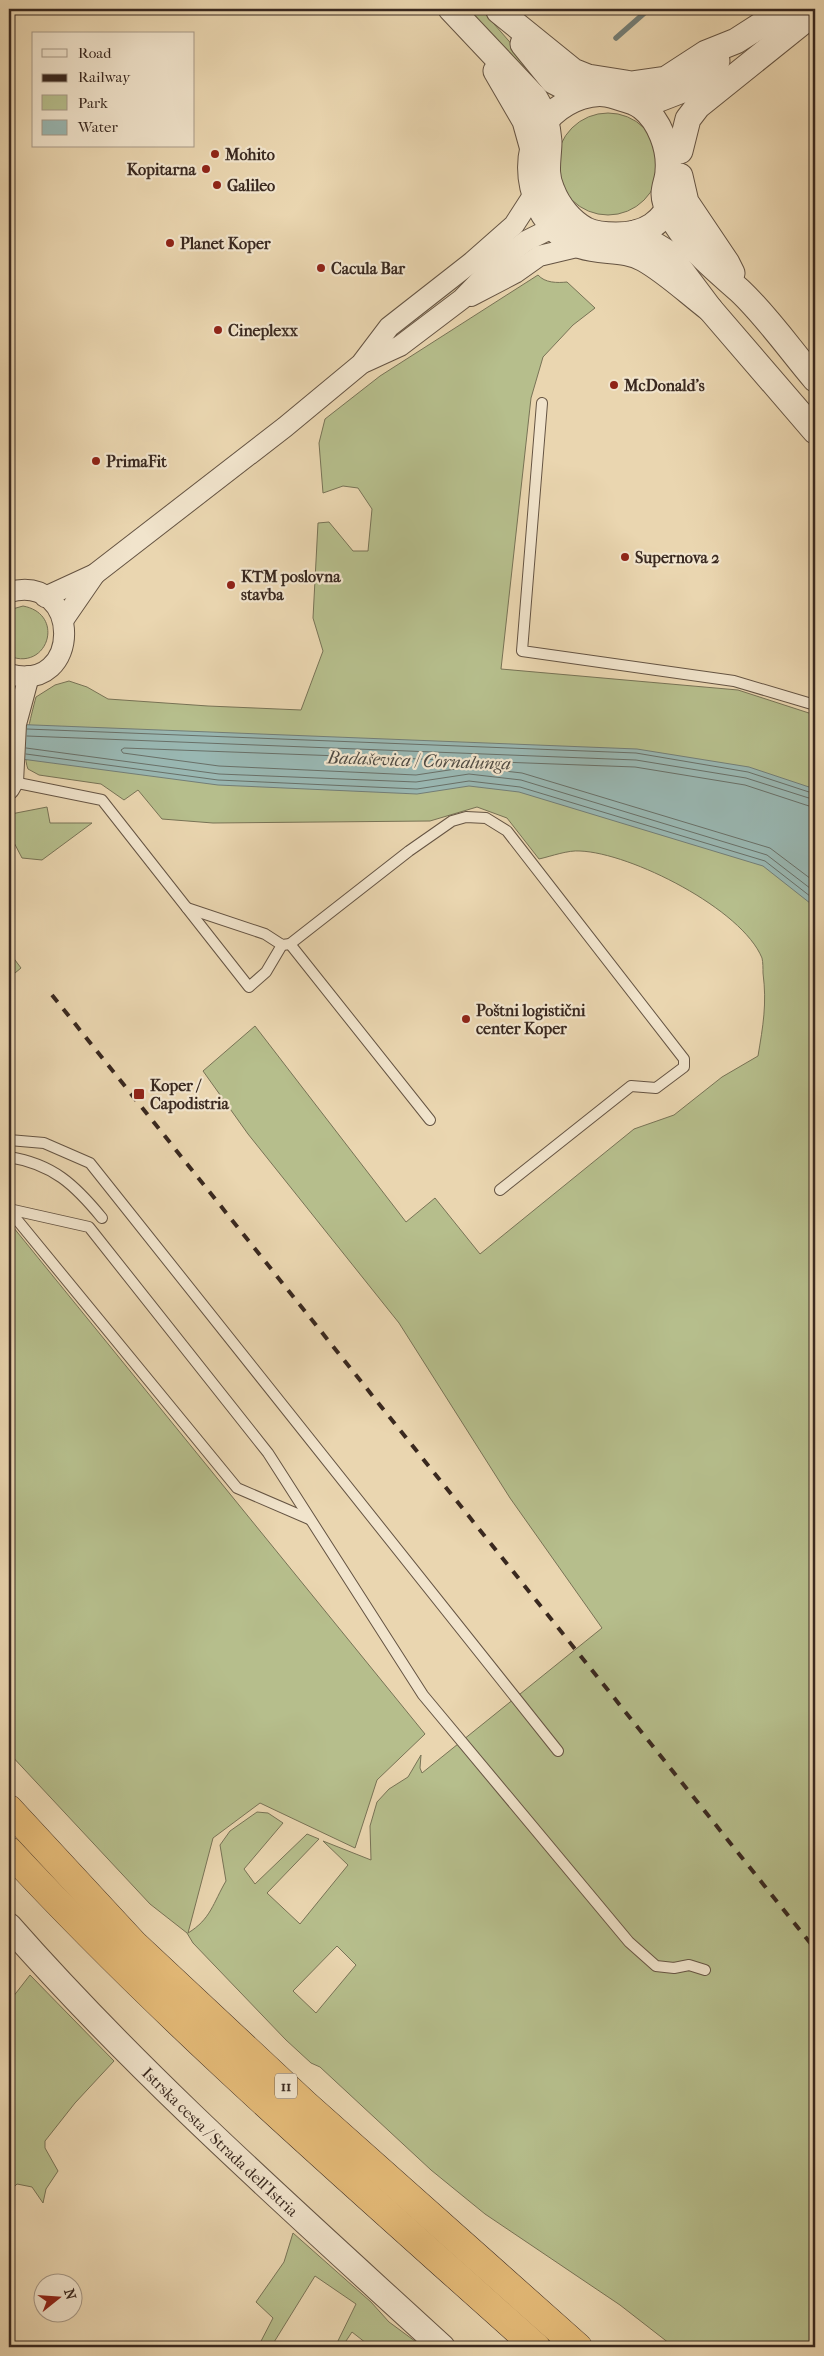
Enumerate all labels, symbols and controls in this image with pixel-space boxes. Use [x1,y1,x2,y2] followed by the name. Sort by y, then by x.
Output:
[32,32,195,148] legend
[78,44,112,62] text: Road
[78,68,131,86] text: Railway
[78,94,108,112] text: Park
[77,118,118,136] text: Water
[224,145,275,164] place label: Mohito
[209,148,221,160] marker: Mohito
[127,160,197,180] place label: Kopitarna
[200,163,212,175] marker: Kopitarna
[227,176,275,195] place label: Galileo
[211,179,223,191] marker: Galileo
[180,234,272,254] place label: Planet Koper
[164,237,176,249] marker: Planet Koper
[331,259,406,278] place label: Cacula Bar
[315,262,327,274] marker: Cacula Bar
[228,321,299,341] place label: Cineplexx
[212,324,224,336] marker: Cineplexx
[623,376,705,395] place label: McDonald's
[608,379,620,391] marker: McDonald's
[106,452,167,471] place label: PrimaFit
[90,455,102,467] marker: PrimaFit
[635,548,720,568] place label: Supernova 2
[619,551,631,563] marker: Supernova 2
[241,567,341,604] place label: KTM poslovna stavba
[225,579,237,591] marker: KTM poslovna stavba
[326,747,511,775] water label: Badaševica / Cornalunga
[476,1001,586,1039] place label: Poštni logistični center Koper
[460,1013,472,1025] marker: Poštni logistični center Koper
[150,1076,230,1114] place label: Koper / Capodistria
[132,1087,146,1101] marker: Koper / Capodistria
[138,2063,303,2220] street label: Istrska cesta / Strada dell'Istria
[275,2074,297,2098] road number: 11
[32,2274,82,2324] north arrow
[60,2287,80,2302] text: N

